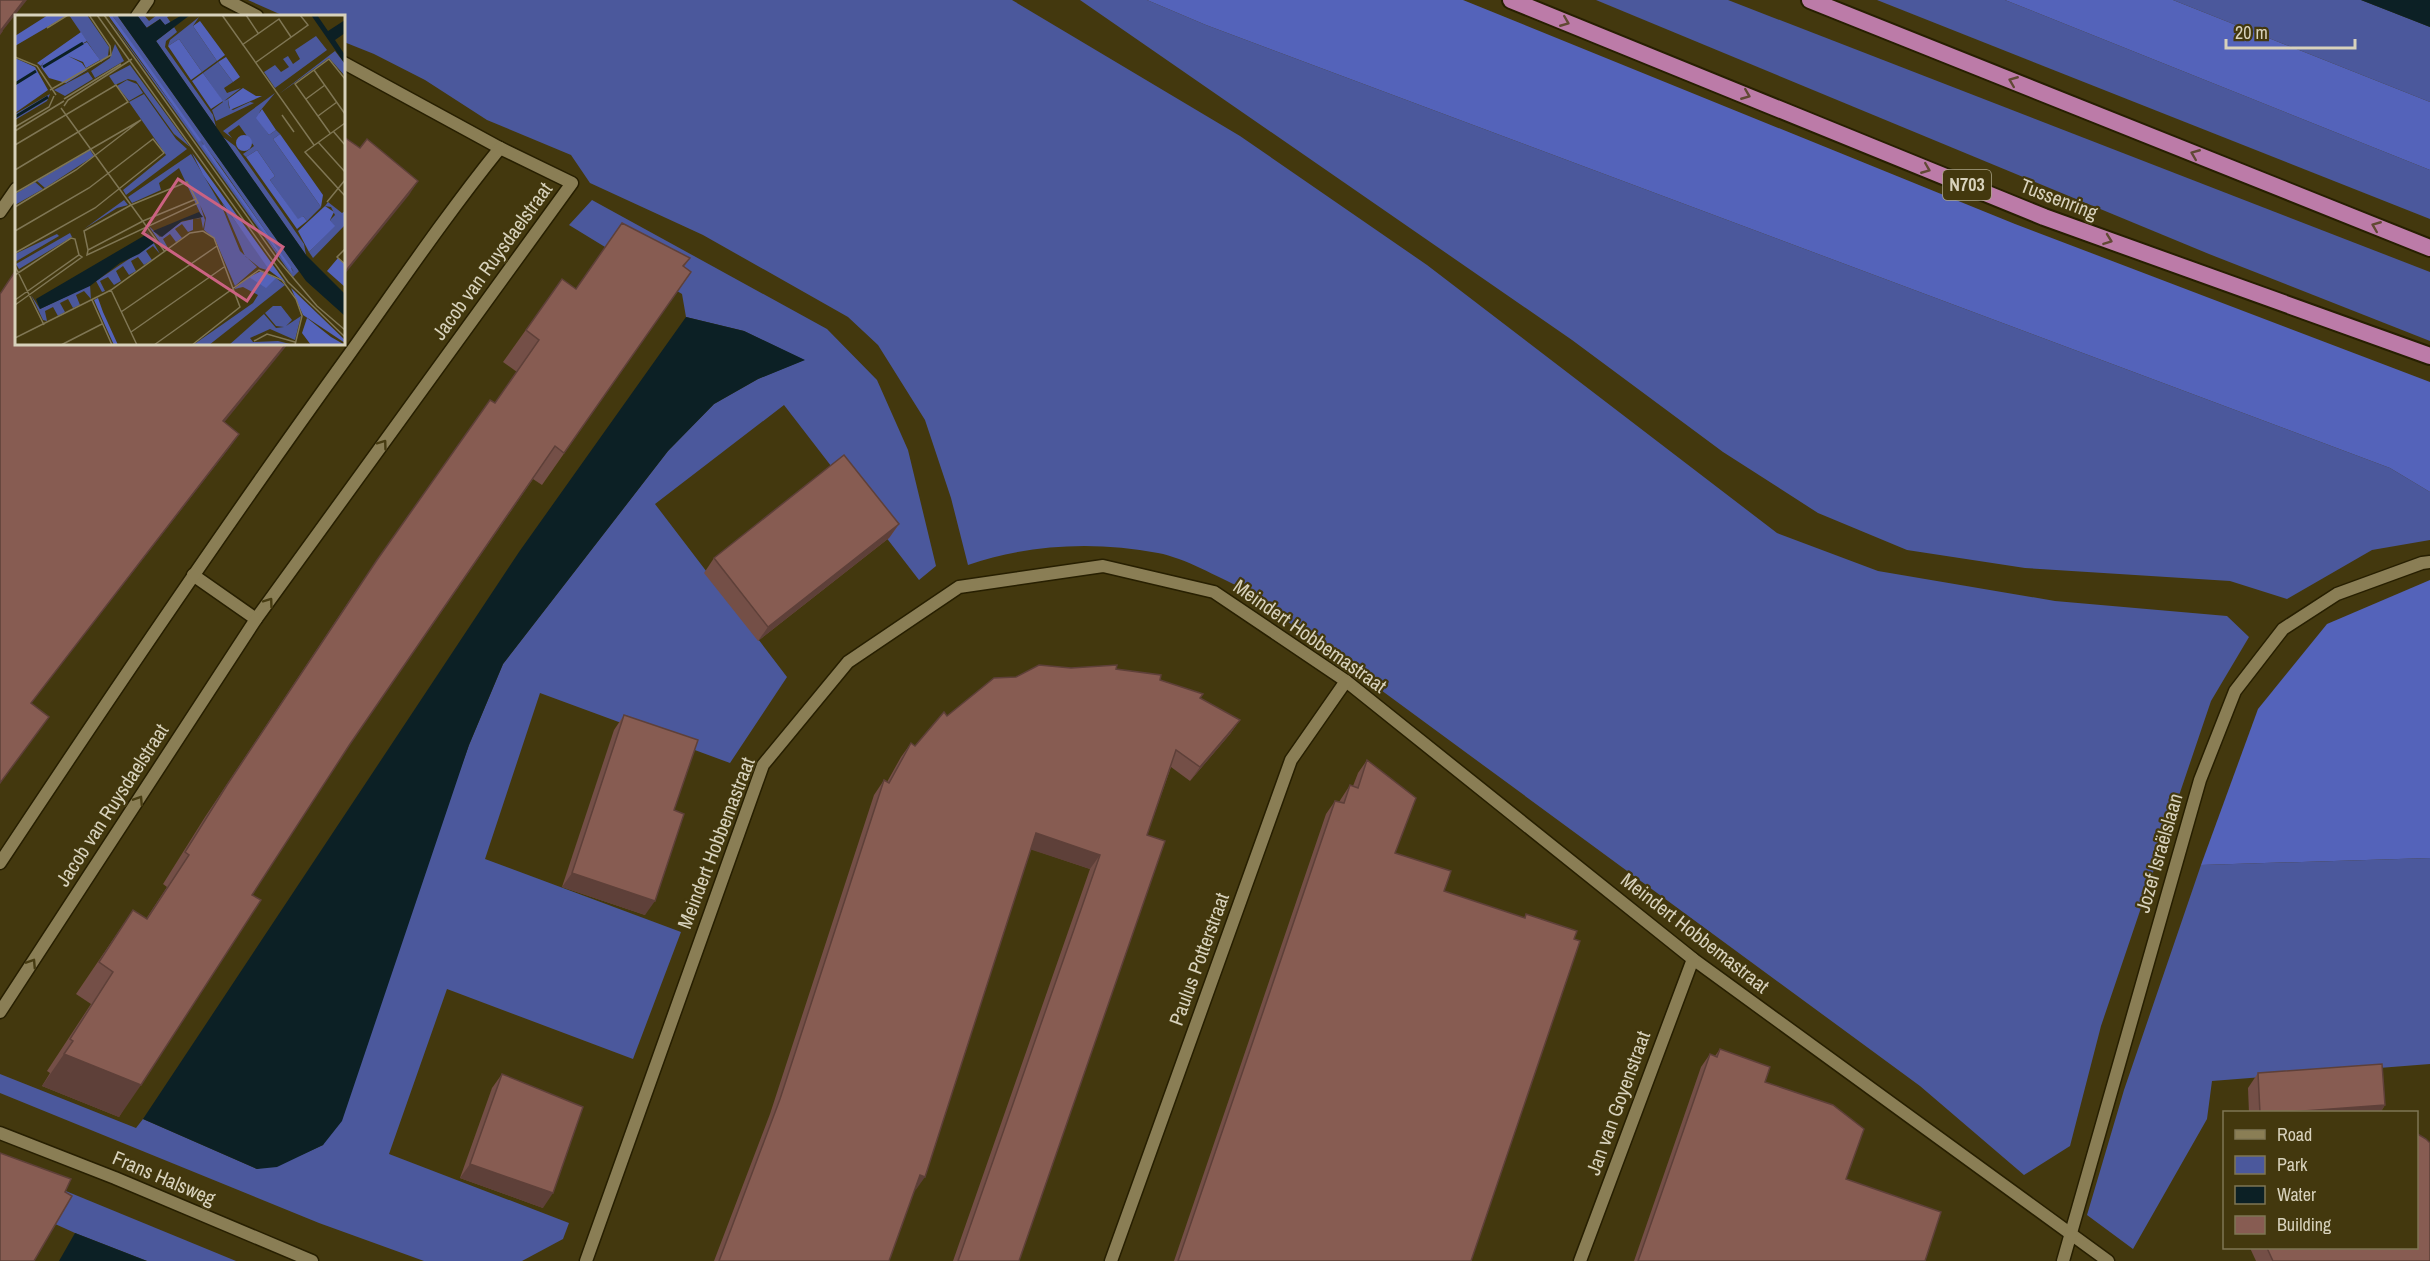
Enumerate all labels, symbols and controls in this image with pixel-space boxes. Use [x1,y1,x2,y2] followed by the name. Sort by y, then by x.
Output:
[2226,12,2355,50] scale bar
[15,15,345,345] inset map
[1559,15,1570,27] one-way arrow
[2235,20,2268,45] text: 20 m
[2009,76,2020,88] one-way arrow
[1739,88,1750,100] one-way arrow
[2190,149,2201,161] one-way arrow
[1920,162,1931,174] one-way arrow
[1943,170,1991,200] road number: N703
[2017,171,2102,226] street label: Tussenring
[425,176,558,345] street label: Jacob van Ruysdaelstraat
[2371,221,2382,233] one-way arrow
[2102,232,2113,245] one-way arrow
[376,440,387,451] one-way arrow
[1228,573,1393,699] street label: Meindert Hobbemastraat
[262,598,273,609] one-way arrow
[49,718,175,891] street label: Jacob van Ruysdaelstraat
[670,753,761,932] street label: Meindert Hobbemastraat
[2129,790,2188,916] street label: Jozef Israëlslaan
[131,796,143,806] one-way arrow
[1616,866,1775,999] street label: Meindert Hobbemastraat
[1162,888,1235,1029] street label: Paulus Potterstraat
[25,959,36,970] one-way arrow
[1579,1027,1656,1179] street label: Jan van Goyenstraat
[2223,1111,2418,1249] legend
[2277,1122,2312,1147] text: Road
[109,1144,220,1211] street label: Frans Halsweg
[2277,1152,2308,1177] text: Park
[2277,1182,2316,1207] text: Water
[2277,1212,2332,1237] text: Building

